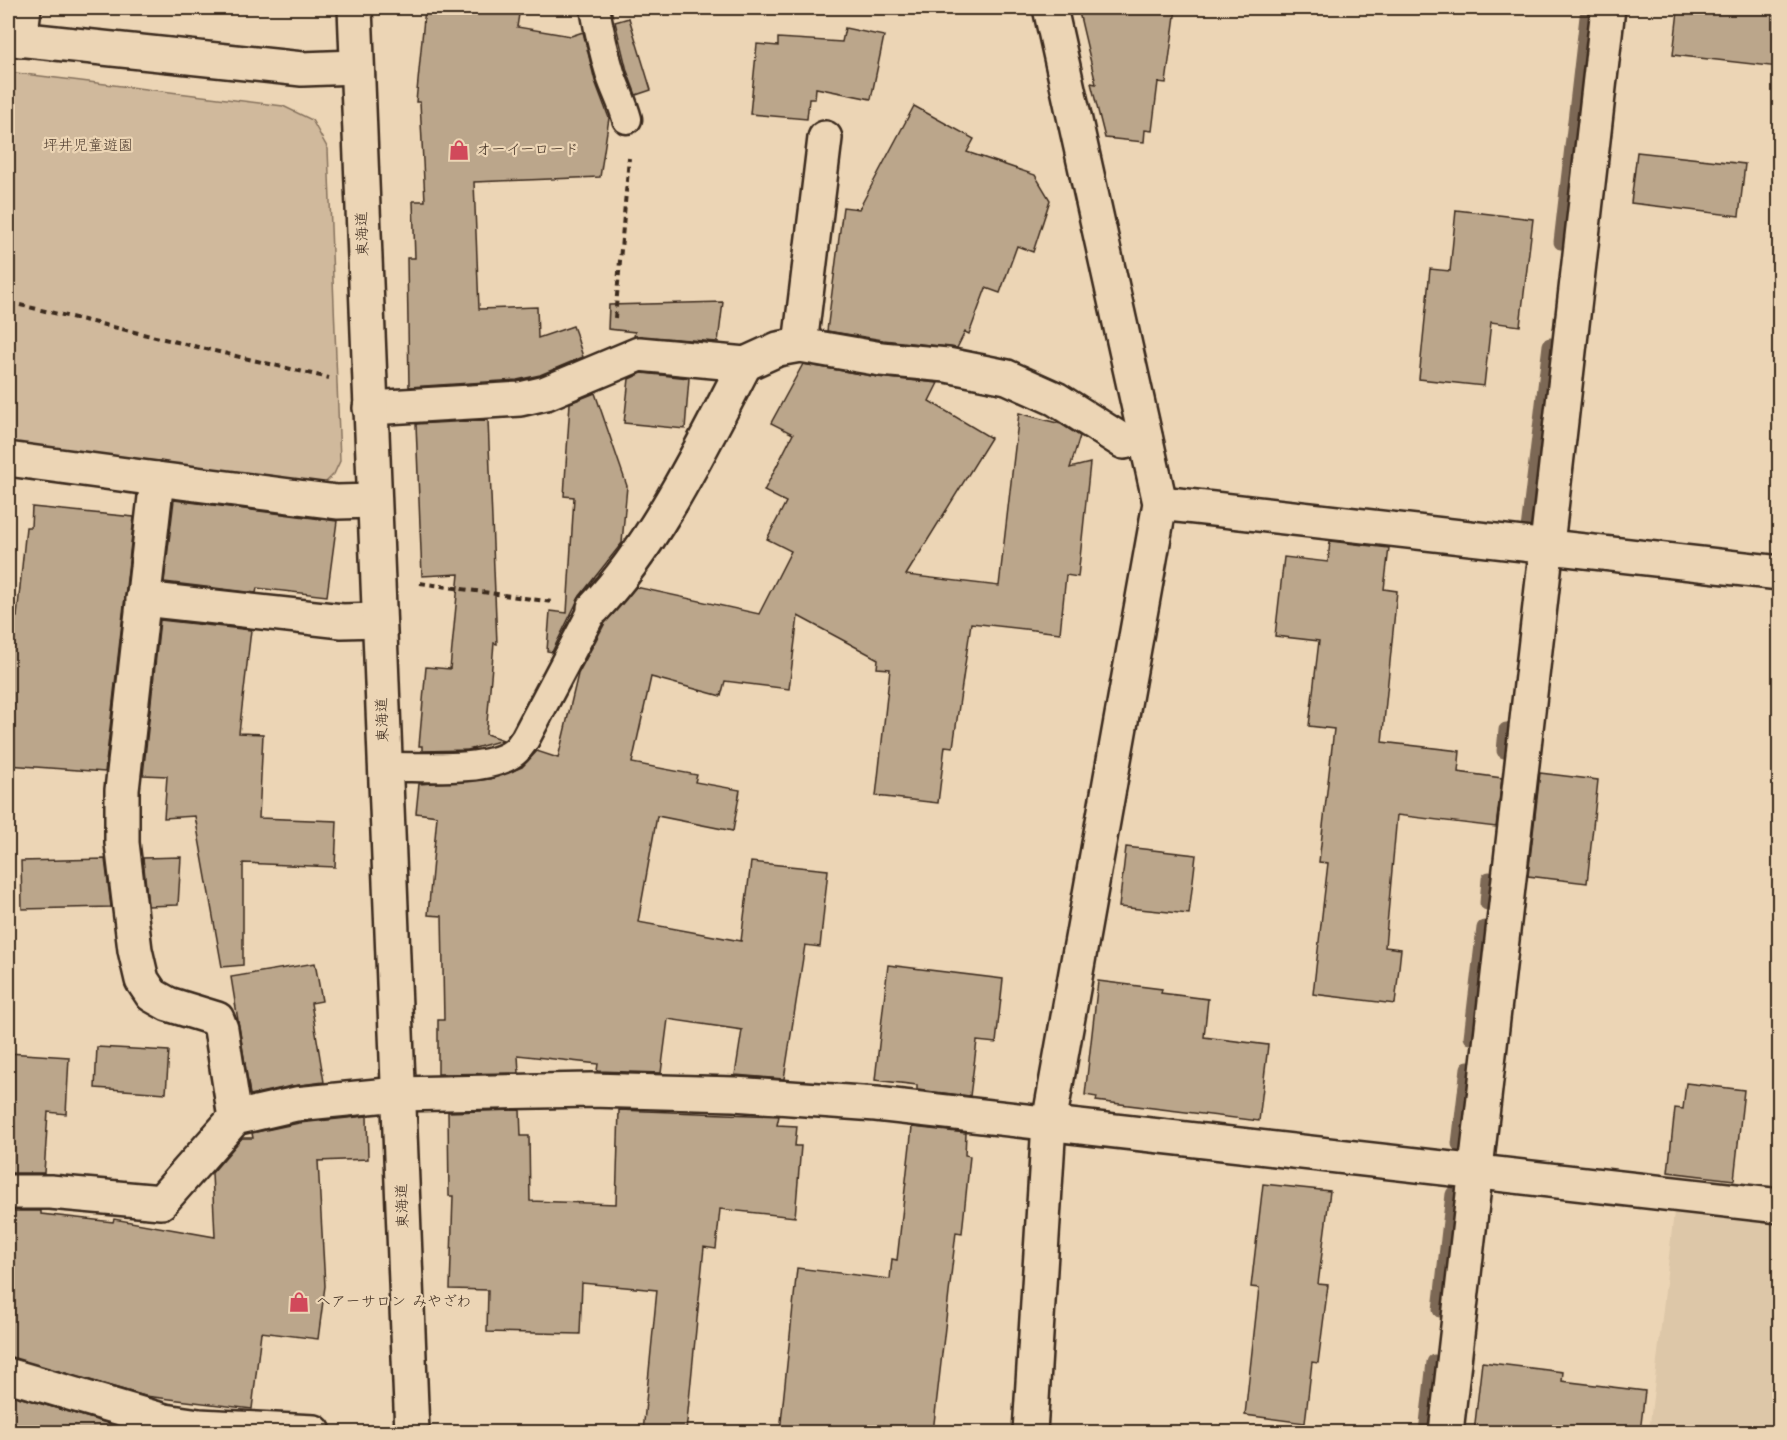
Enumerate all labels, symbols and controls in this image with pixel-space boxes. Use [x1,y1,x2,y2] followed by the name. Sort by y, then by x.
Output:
[43,134,133,158] park label: 坪井児童遊園
[447,138,471,162] shop icon: オーイーロード
[476,138,579,162] place label: オーイーロード
[350,211,376,257] street label: 東海道
[370,697,396,743] street label: 東海道
[390,1183,416,1229] street label: 東海道
[287,1290,311,1314] shop icon: ヘアーサロン みやざわ
[316,1290,471,1314] place label: ヘアーサロン みやざわ

